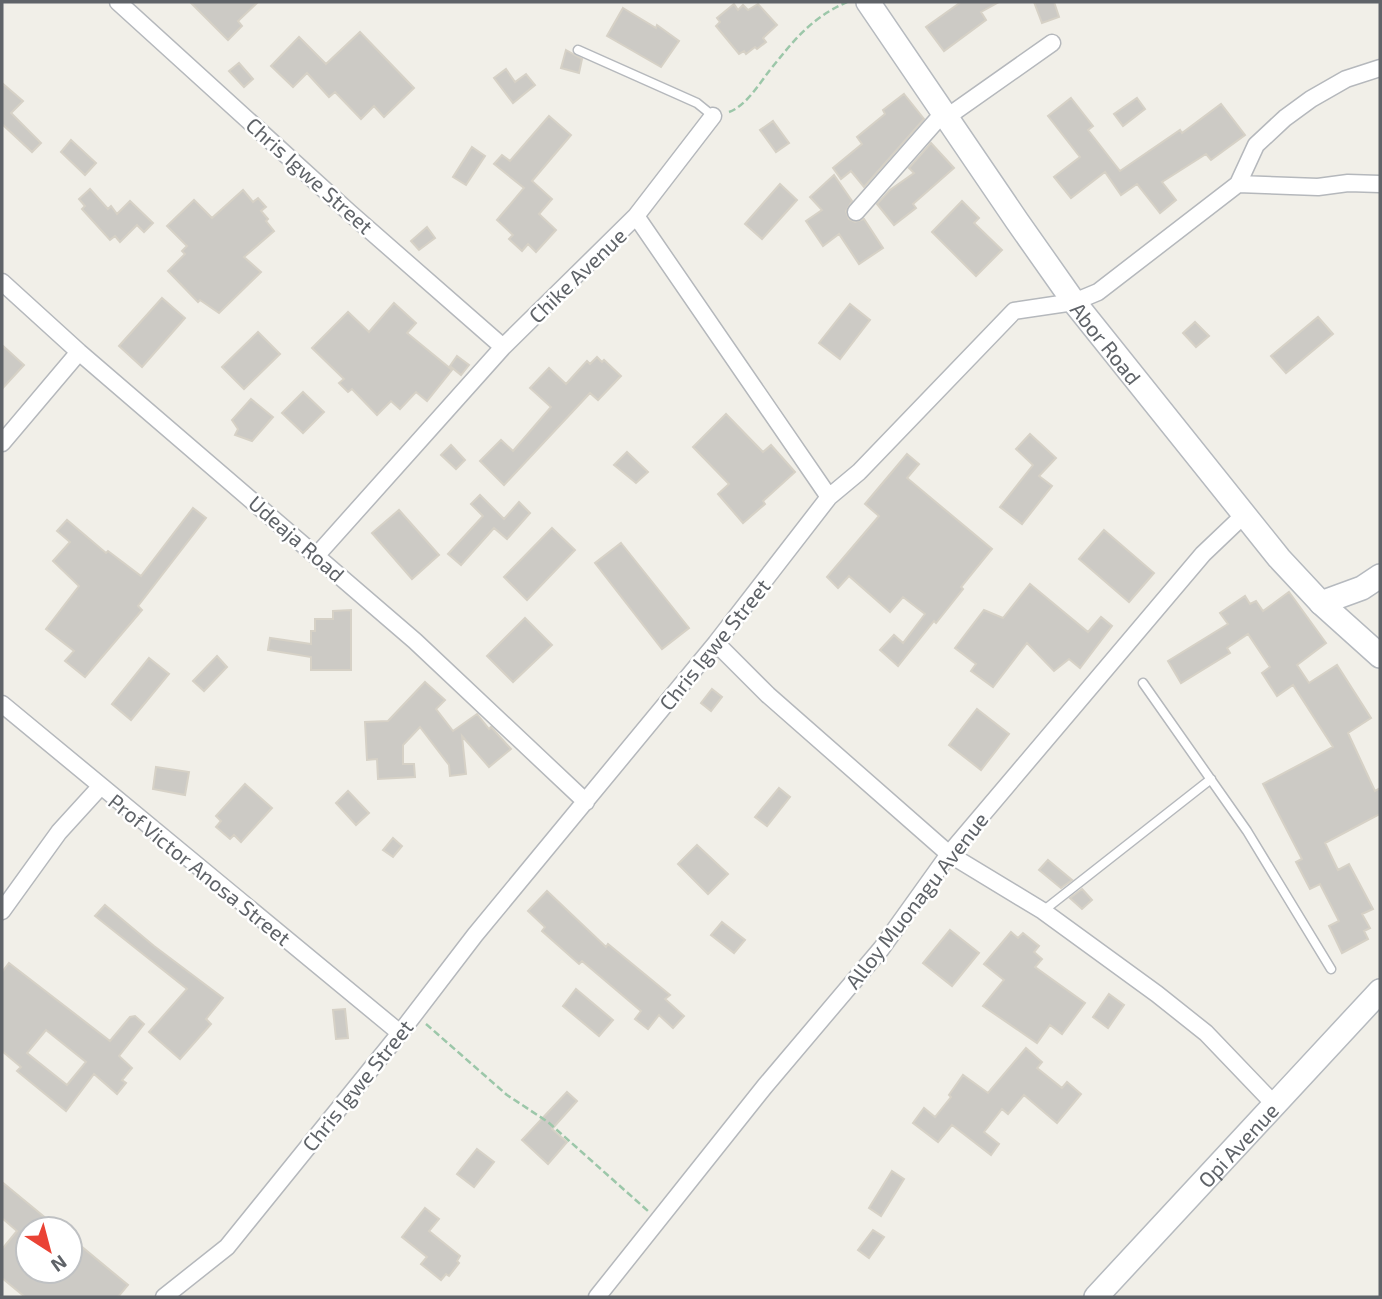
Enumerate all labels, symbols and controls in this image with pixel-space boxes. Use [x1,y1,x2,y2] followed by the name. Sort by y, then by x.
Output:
[241,112,379,238] street label: Chris Igwe Street
[523,222,631,328] street label: Chike Avenue
[1066,297,1147,389] street label: Abor Road
[243,490,350,587] street label: Udeaja Road
[653,573,775,715] street label: Chris Igwe Street
[104,788,296,950] street label: Prof Victor Anosa Street
[839,807,993,993] street label: Alloy Muonagu Avenue
[296,1014,418,1156] street label: Chris Igwe Street
[1192,1097,1283,1192] street label: Opi Avenue
[14,1215,84,1285] north arrow
[47,1251,72,1277] text: N

